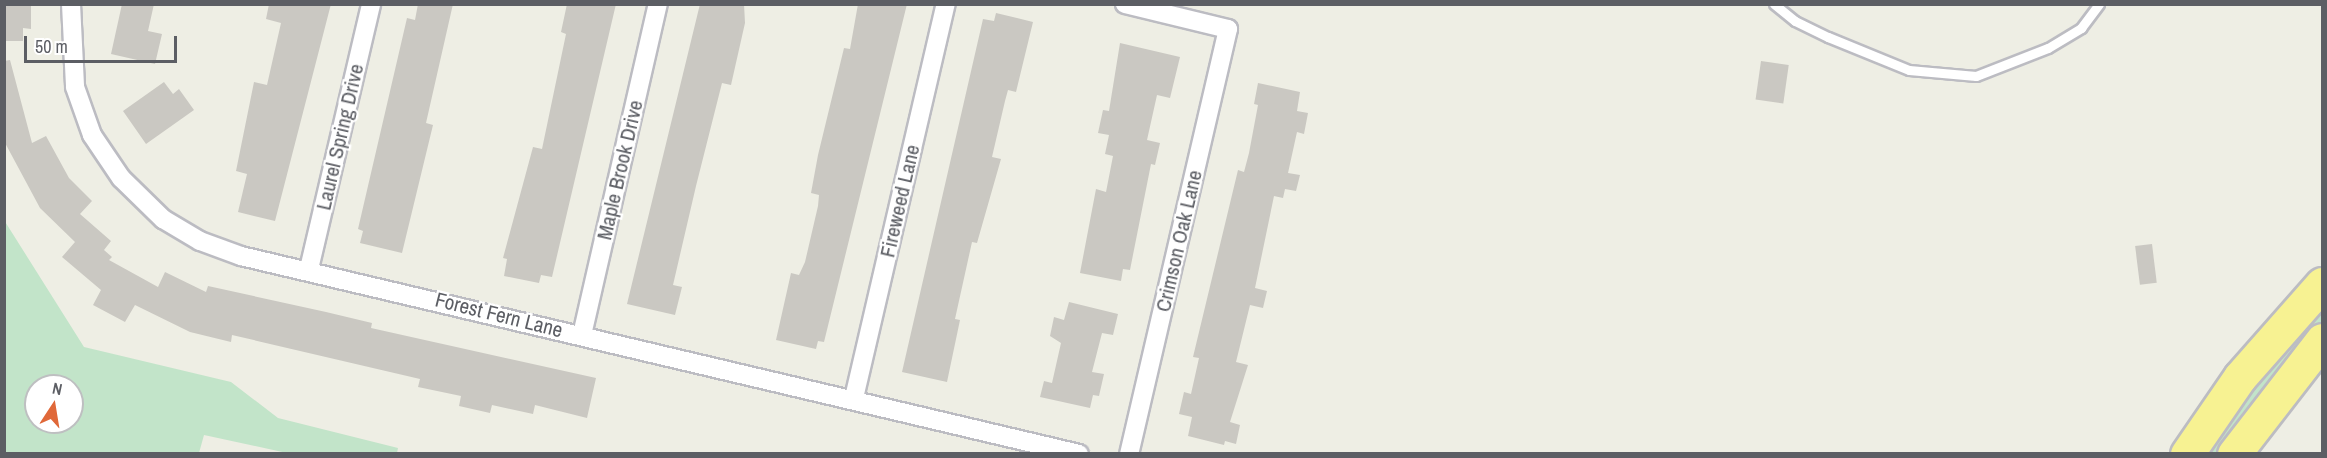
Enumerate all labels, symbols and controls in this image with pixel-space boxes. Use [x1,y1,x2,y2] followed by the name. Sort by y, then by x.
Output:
[27,24,180,62] scale bar
[35,34,68,59] text: 50 m
[311,61,369,213] street label: Laurel Spring Drive
[592,98,648,242] street label: Maple Brook Drive
[875,142,925,260] street label: Fireweed Lane
[1150,168,1208,314] street label: Crimson Oak Lane
[433,287,565,343] street label: Forest Fern Lane
[24,374,84,434] north arrow
[50,377,64,400] text: N

